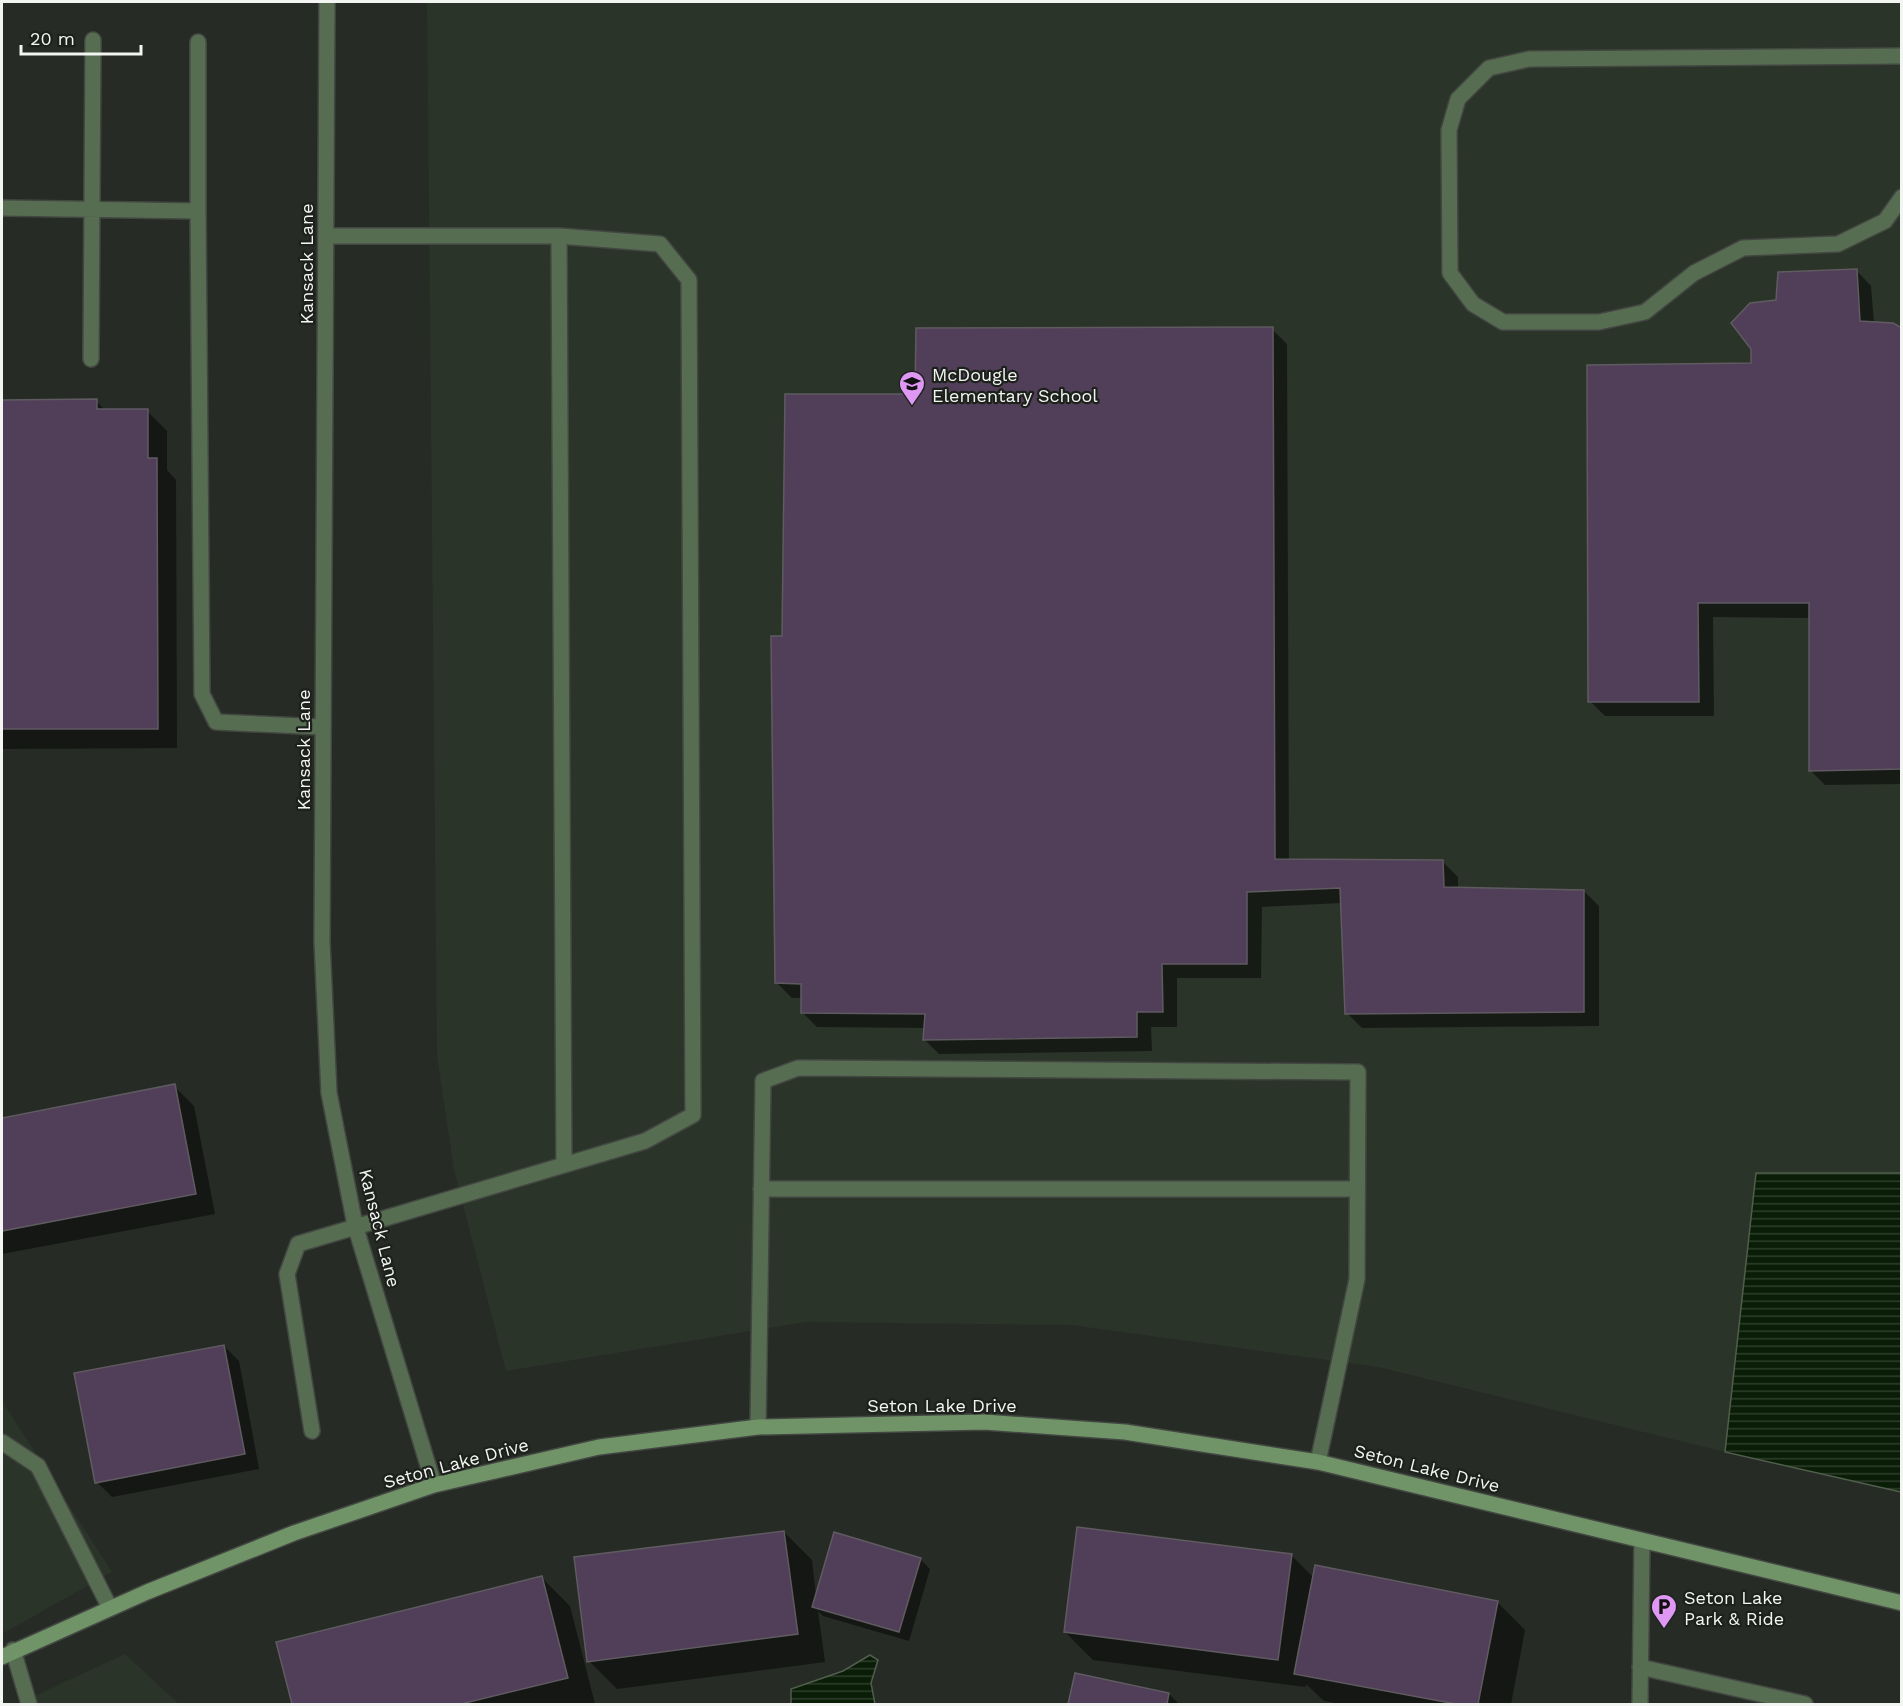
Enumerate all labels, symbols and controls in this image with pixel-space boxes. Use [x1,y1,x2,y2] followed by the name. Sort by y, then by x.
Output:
[21,18,141,56] scale bar
[30,28,75,49] text: 20 m
[296,203,317,325] street label: Kansack Lane
[932,364,1098,406] place label: McDougle Elementary School
[897,369,927,407] school or university icon: McDougle Elementary School
[293,689,314,811] street label: Kansack Lane
[355,1167,405,1289] street label: Kansack Lane
[867,1395,1017,1416] street label: Seton Lake Drive
[381,1434,531,1492] street label: Seton Lake Drive
[1352,1440,1502,1496] street label: Seton Lake Drive
[1684,1587,1784,1629] place label: Seton Lake Park & Ride
[1649,1592,1679,1630] parking icon: Seton Lake Park & Ride

